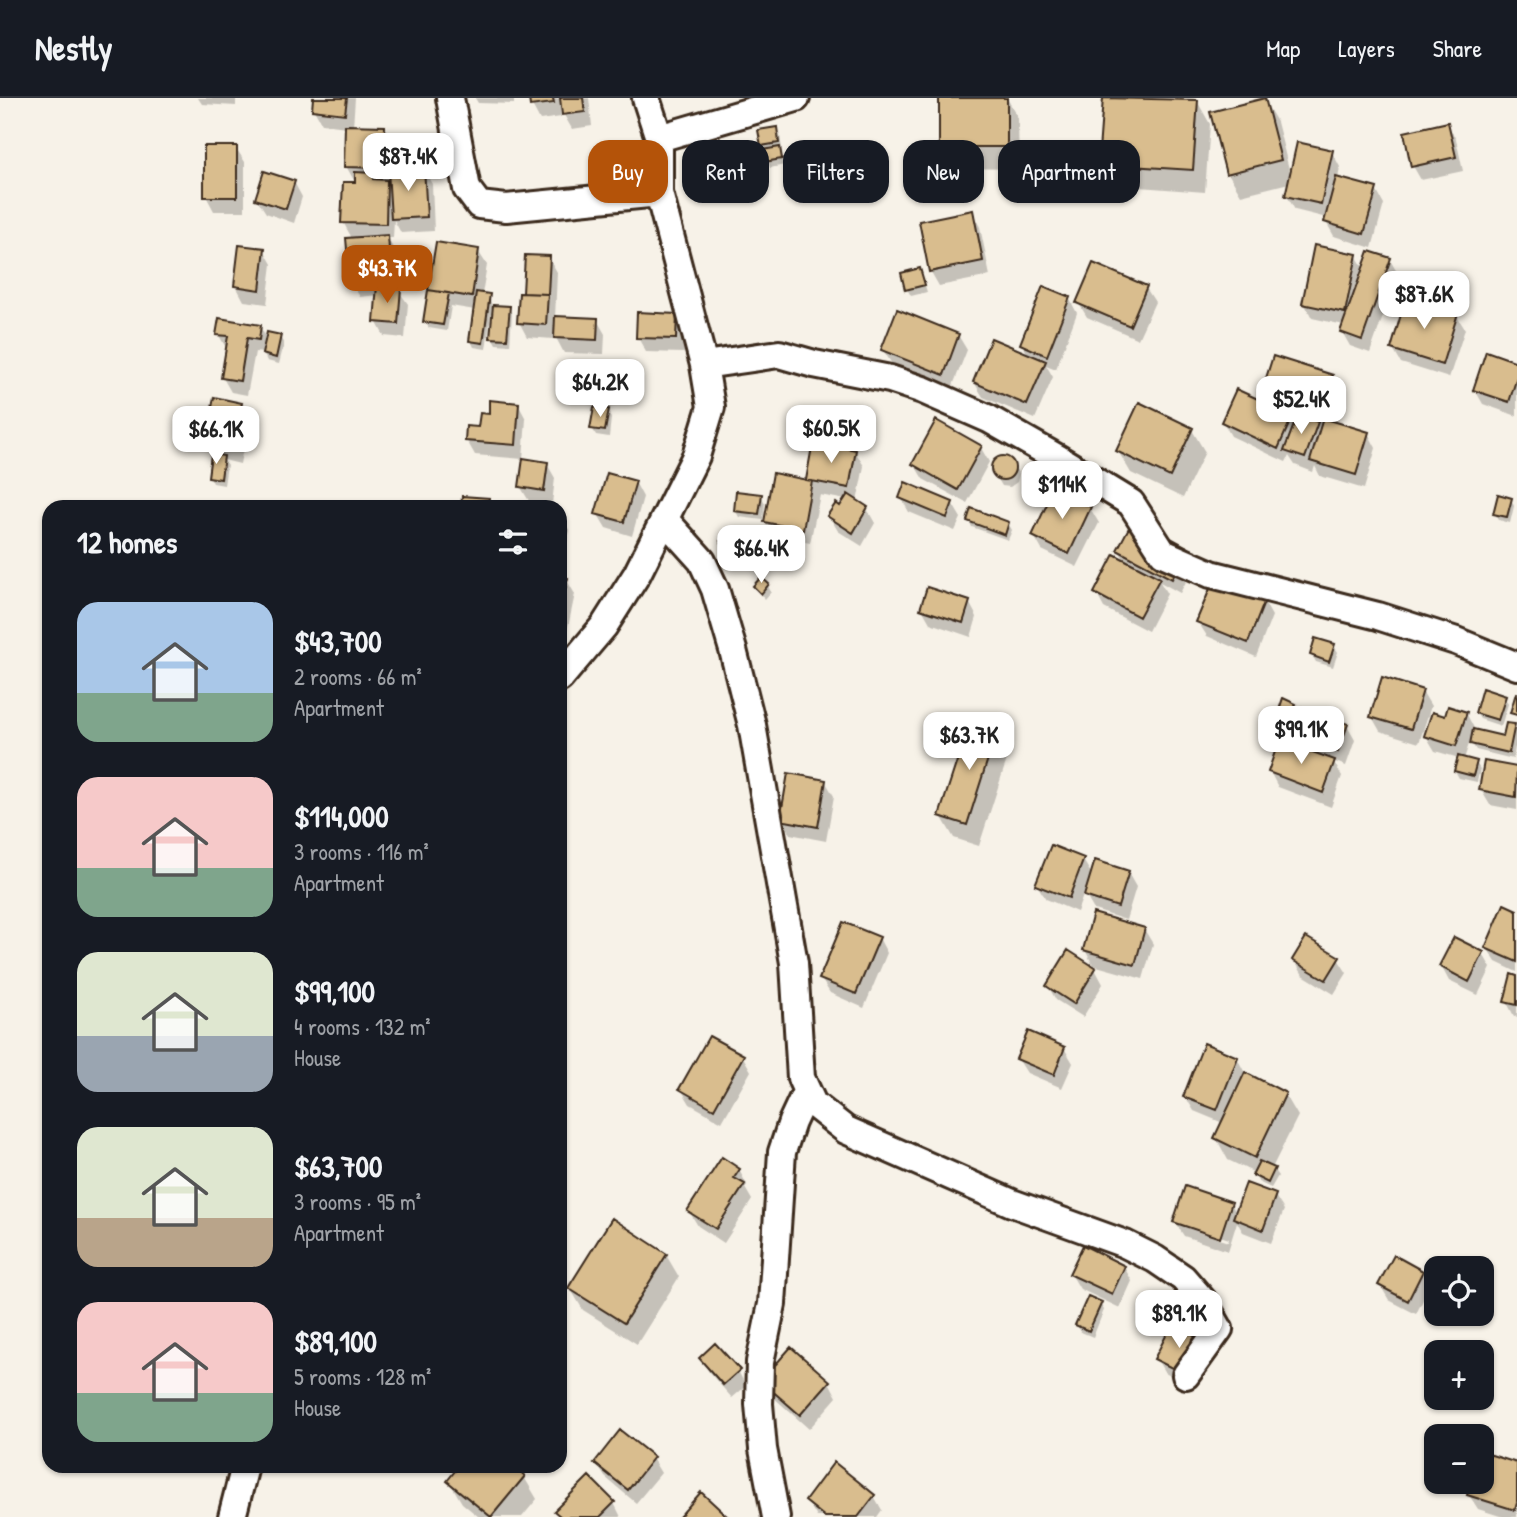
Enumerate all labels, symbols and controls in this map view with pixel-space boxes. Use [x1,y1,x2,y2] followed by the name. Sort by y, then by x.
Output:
[35,26,112,70] text: Nestly
[1266,32,1300,64] text: Map
[1338,32,1395,64] text: Layers
[1433,32,1482,64] text: Share
[351,134,465,193] pin: $87.4K
[379,140,437,171] text: $87.4K
[588,140,668,203] chip: Buy
[682,140,769,203] chip: Rent
[783,140,889,203] chip: Filters
[903,140,984,203] chip: New
[998,140,1140,203] chip: Apartment
[330,246,444,305] pin: $43.7K
[358,252,416,283] text: $43.7K
[1367,272,1481,331] pin: $87.6K
[1394,278,1454,309] text: $87.6K
[543,360,657,419] pin: $64.2K
[571,366,629,397] text: $64.2K
[1244,376,1358,436] pin: $52.4K
[1272,383,1330,414] text: $52.4K
[159,406,273,466] pin: $66.1K
[774,406,888,465] pin: $60.5K
[802,412,860,443] text: $60.5K
[188,413,244,444] text: $66.1K
[1013,462,1111,521] pin: $114K
[1037,468,1087,499] text: $114K
[77,522,177,562] text: 12 homes
[494,523,532,561] icon: filters
[704,526,818,585] pin: $66.4K
[733,532,789,563] text: $66.4K
[294,621,382,661] text: $43,700
[133,630,217,714] icon: home
[294,661,422,692] text: 2 rooms · 66 m²
[294,692,384,723] text: Apartment
[1244,706,1358,766] pin: $99.1K
[912,712,1026,772] pin: $63.7K
[1274,713,1328,744] text: $99.1K
[939,719,999,750] text: $63.7K
[294,796,389,836] text: $114,000
[133,805,217,889] icon: home
[294,836,429,867] text: 3 rooms · 116 m²
[294,867,384,898] text: Apartment
[294,971,375,1011] text: $99,100
[133,980,217,1064] icon: home
[294,1011,431,1042] text: 4 rooms · 132 m²
[294,1042,341,1073] text: House
[294,1146,382,1186] text: $63,700
[133,1155,217,1239] icon: home
[294,1186,421,1217] text: 3 rooms · 95 m²
[294,1217,384,1248] text: Apartment
[1424,1256,1494,1494] map controls
[1424,1256,1494,1326] button: locate
[1122,1290,1236,1350] pin: $89.1K
[1151,1297,1207,1328] text: $89.1K
[294,1321,377,1361] text: $89,100
[133,1330,217,1414] icon: home
[1424,1340,1494,1410] button: +
[294,1361,431,1392] text: 5 rooms · 128 m²
[294,1392,341,1423] text: House
[1424,1424,1494,1494] button: −

